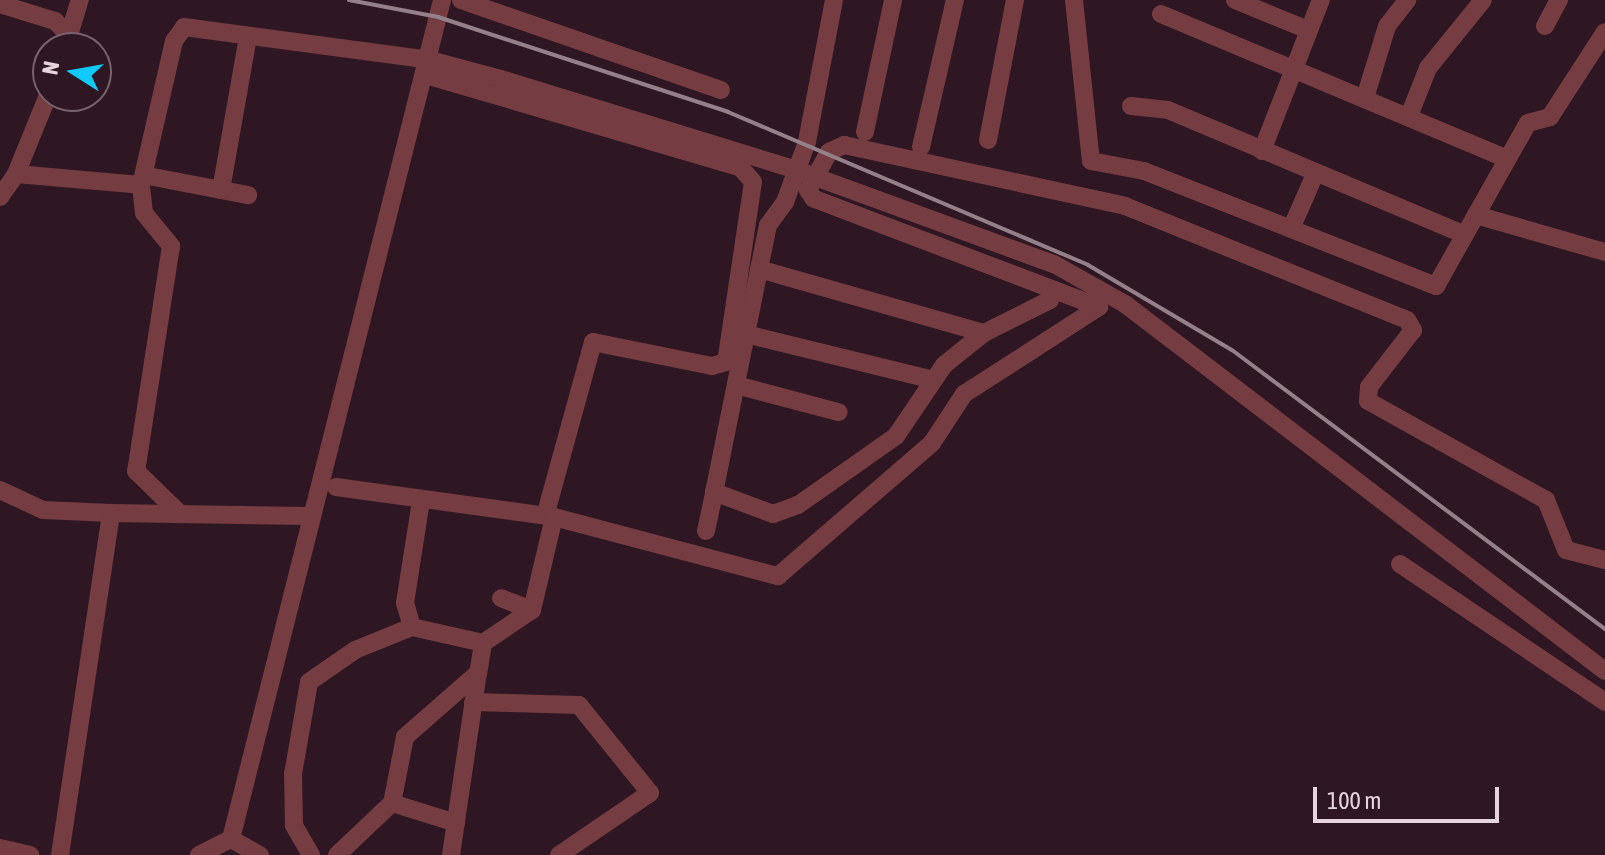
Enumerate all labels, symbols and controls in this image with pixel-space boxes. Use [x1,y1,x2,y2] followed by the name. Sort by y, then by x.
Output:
[32,32,112,112] north arrow
[36,59,64,77] text: N
[1317,771,1503,821] scale bar
[1327,787,1381,814] text: 100 m

